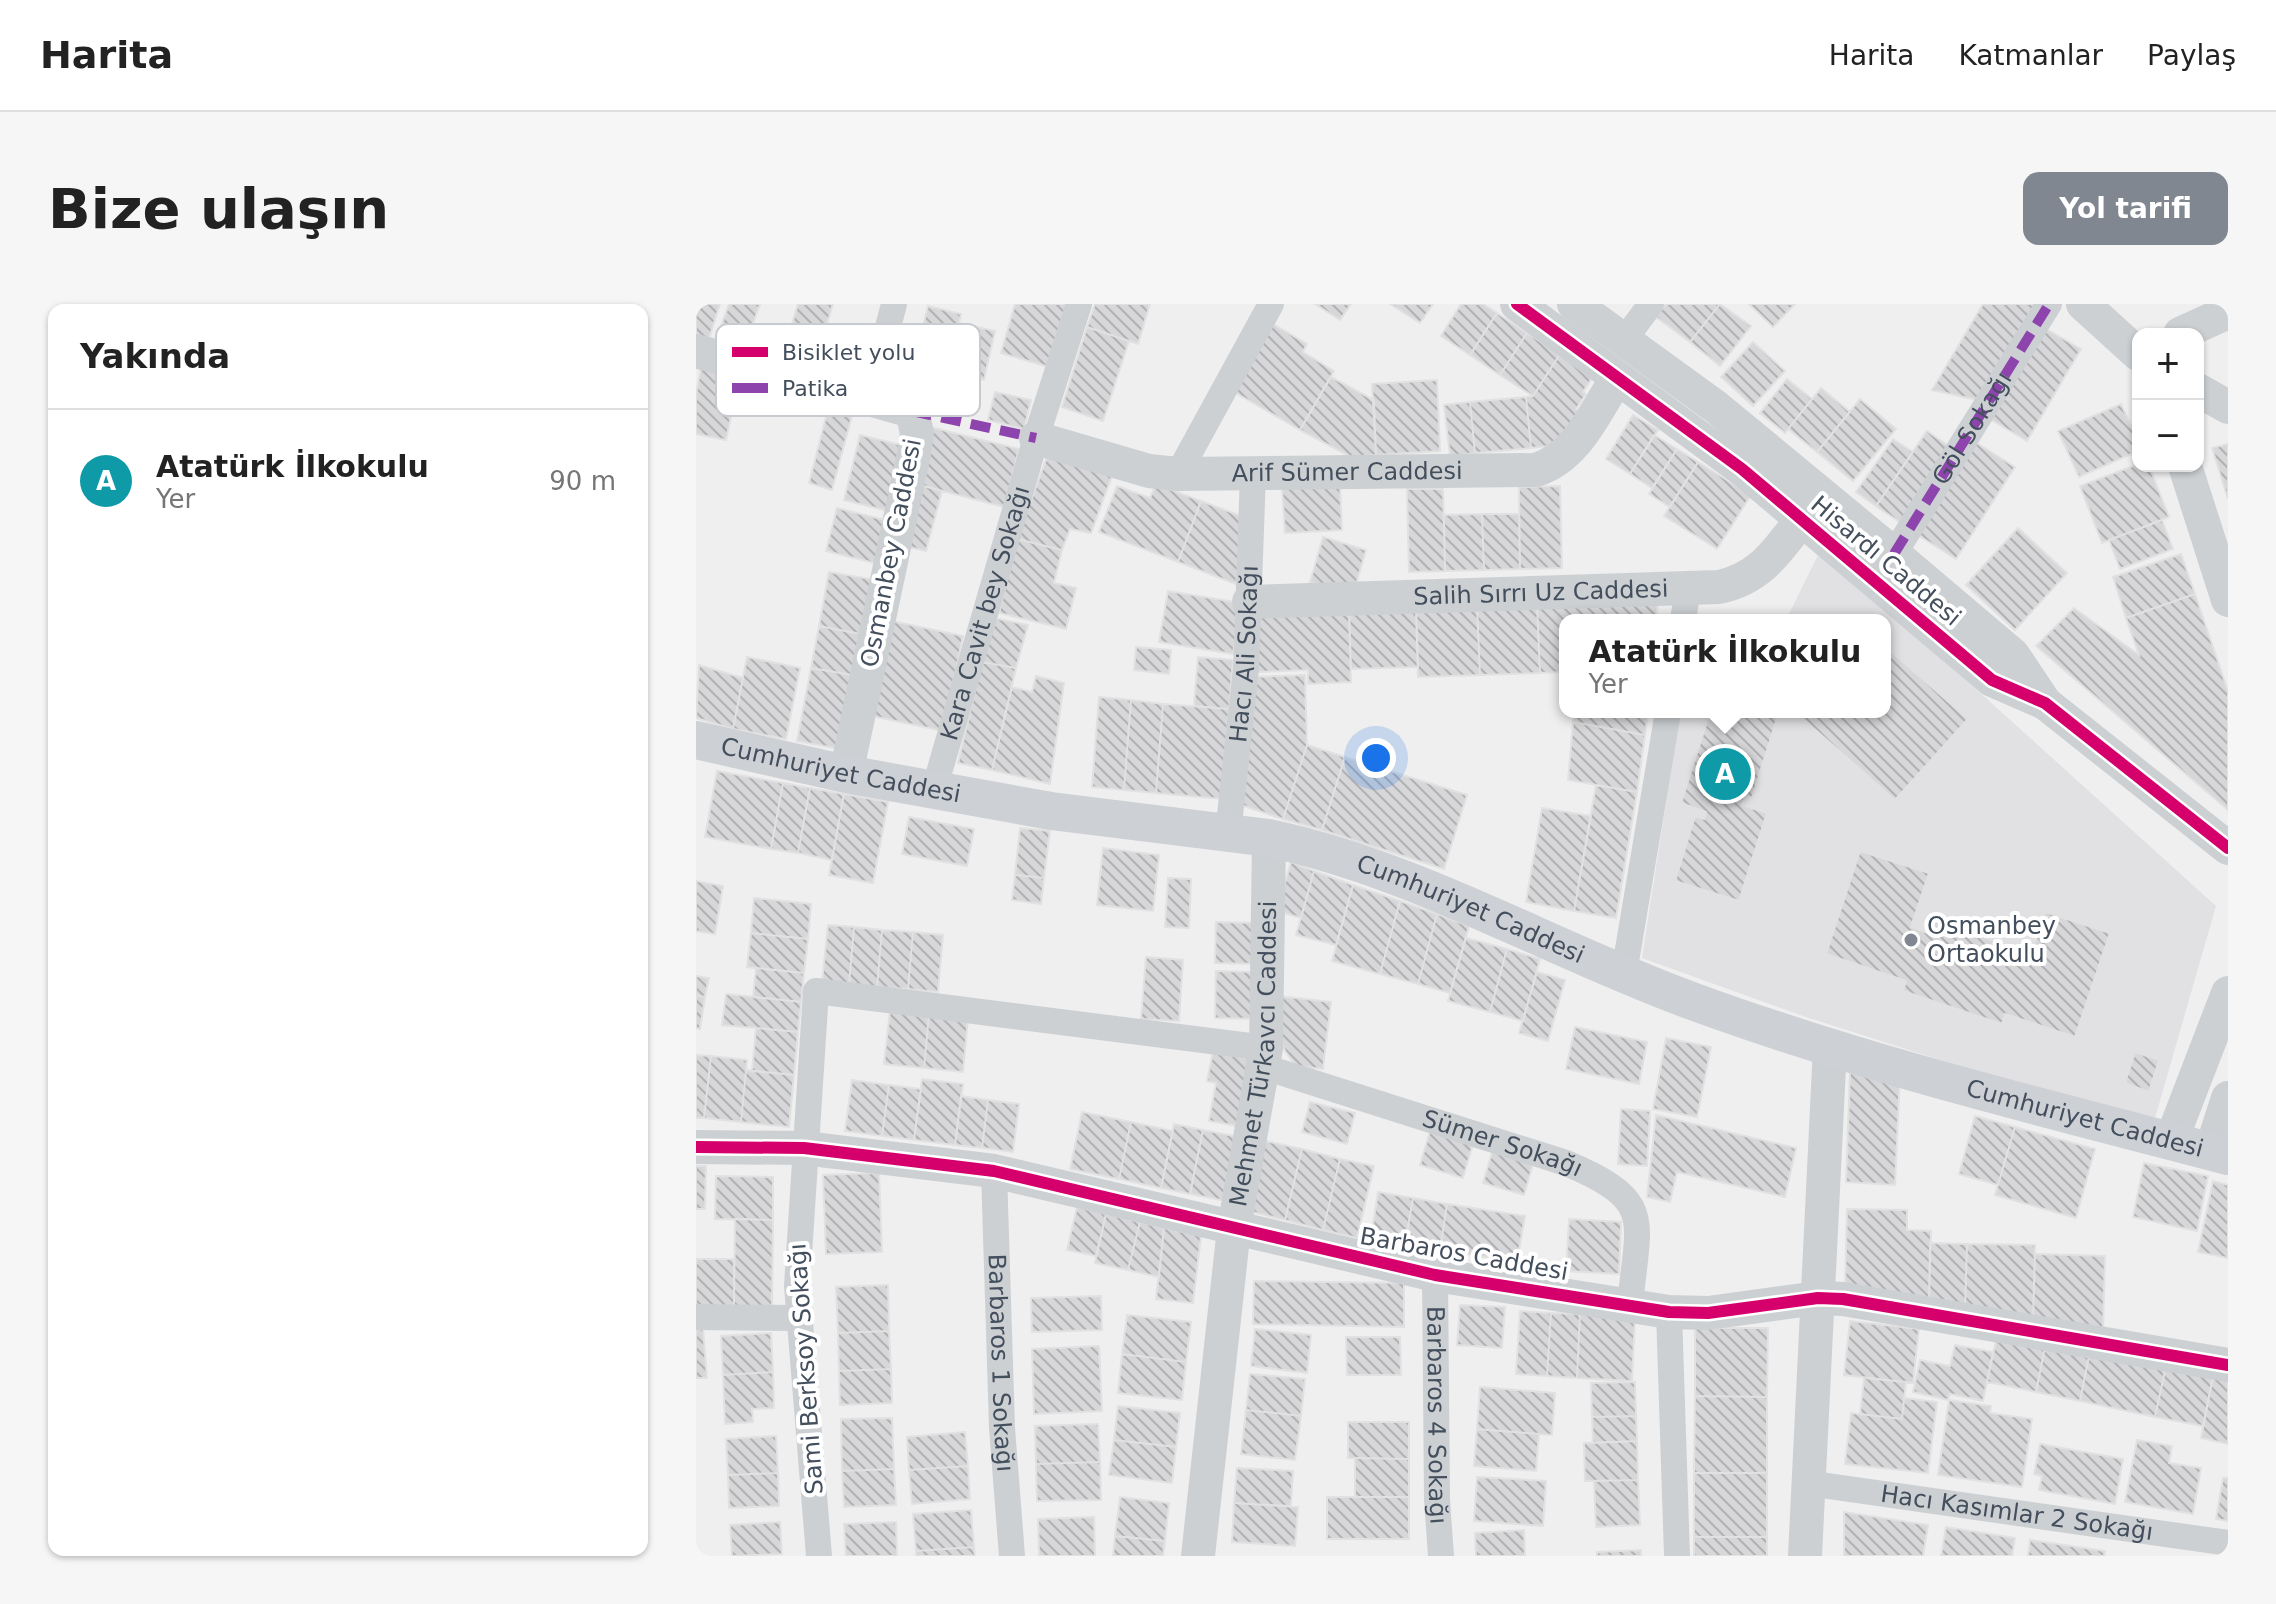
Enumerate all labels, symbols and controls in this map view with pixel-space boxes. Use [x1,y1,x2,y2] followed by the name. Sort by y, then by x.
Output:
[40,33,173,77] text: Harita
[1829,39,1914,72] text: Harita
[1958,39,2103,72] text: Katmanlar
[2147,39,2236,72] text: Paylaş
[2023,172,2228,245] button: Yol tarifi
[48,176,389,241] text: Bize ulaşın
[716,324,980,416] legend
[2132,328,2204,472] map controls
[2132,328,2204,400] button: +
[80,336,230,376] text: Yakında
[782,340,915,365] text: Bisiklet yolu
[1926,367,2018,490] street label: Göl Sokağı
[782,376,848,401] text: Patika
[2132,400,2204,472] button: −
[855,436,927,670] street label: Osmanbey Caddesi
[156,449,429,484] text: Atatürk İlkokulu
[1231,457,1463,487] street label: Arif Sümer Caddesi
[96,466,116,496] text: A
[549,466,616,496] text: 90 m
[935,483,1035,744] street label: Kara Cavit bey Sokağı
[156,484,195,514] text: Yer
[1805,490,1967,632] street label: Hisardı Caddesi
[1224,565,1264,744] street label: Hacı Ali Sokağı
[1413,575,1669,611] street label: Salih Sırrı Uz Caddesi
[1559,614,1891,718] popup
[1589,634,1861,669] text: Atatürk İlkokulu
[1589,669,1628,699] text: Yer
[718,732,963,808] street label: Cumhuriyet Caddesi
[1356,738,1396,778] your location
[1699,744,1751,804] pin: A
[1353,849,1589,969] street label: Cumhuriyet Caddesi
[1224,900,1282,1209] street label: Mehmet Türkavcı Caddesi
[1927,912,2056,968] place label: Osmanbey Ortaokulu
[1902,931,1920,949] marker: Osmanbey Ortaokulu
[1963,1074,2207,1163] street label: Cumhuriyet Caddesi
[1419,1104,1587,1182] street label: Sümer Sokağı
[1358,1222,1570,1286] street label: Barbaros Caddesi
[783,1243,829,1495] street label: Sami Berksoy Sokağı
[983,1253,1019,1473] street label: Barbaros 1 Sokağı
[1421,1306,1453,1525] street label: Barbaros 4 Sokağı
[1879,1480,2155,1546] street label: Hacı Kasımlar 2 Sokağı

